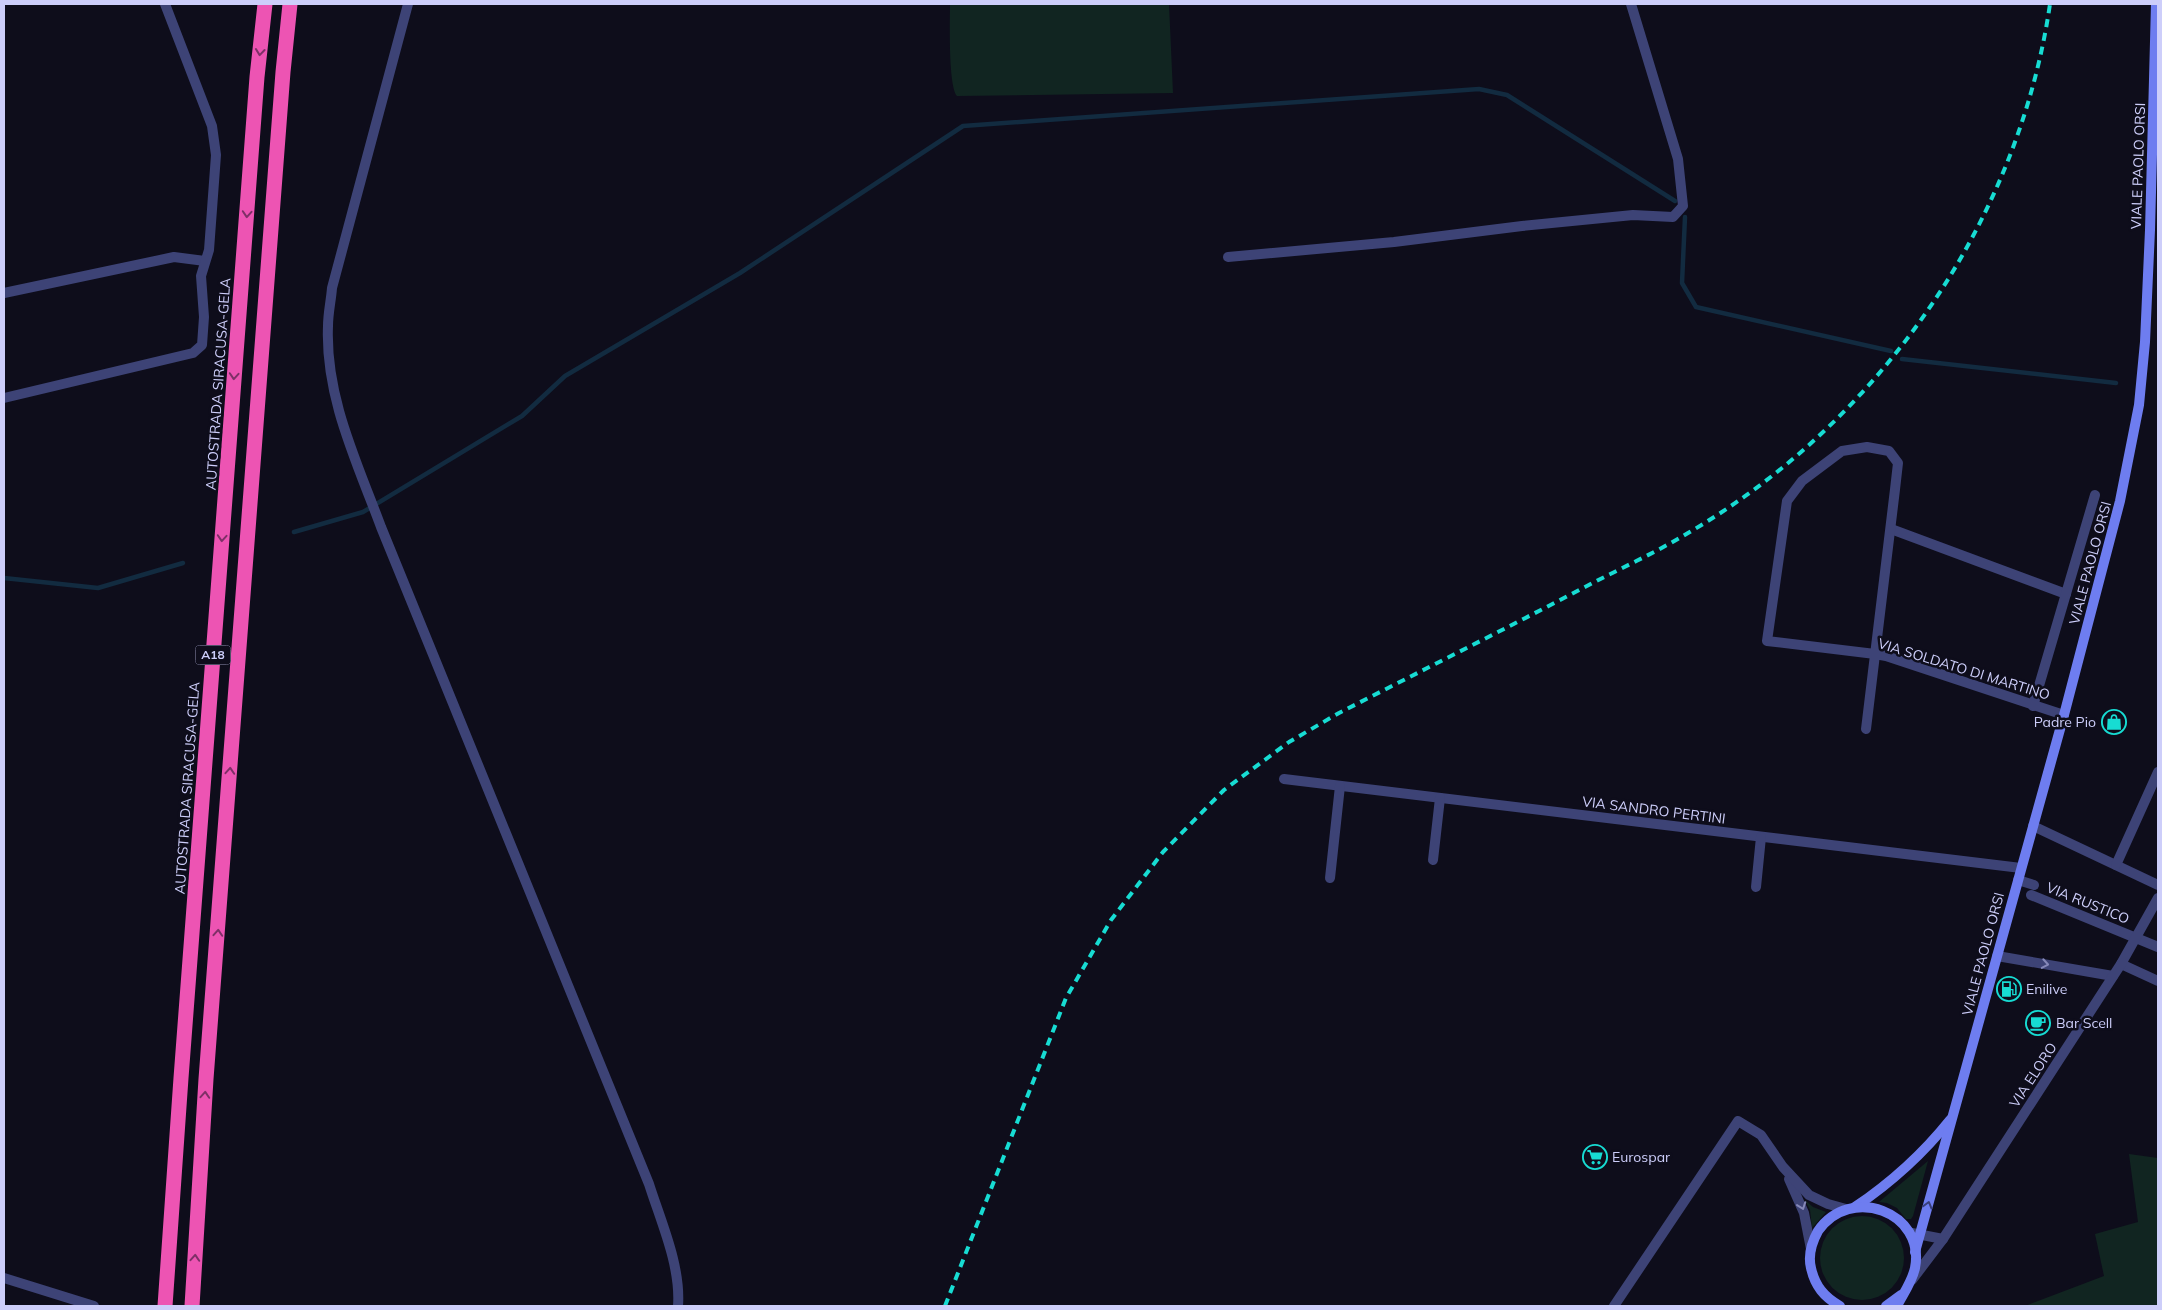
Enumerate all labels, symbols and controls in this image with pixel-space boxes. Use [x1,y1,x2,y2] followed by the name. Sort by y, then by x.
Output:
[255,49,266,57] one-way arrow
[2127,102,2149,230] street label: VIALE PAOLO ORSI
[242,210,253,218] one-way arrow
[202,277,234,491] street label: AUTOSTRADA SIRACUSA-GELA
[229,372,240,380] one-way arrow
[2065,499,2115,627] street label: VIALE PAOLO ORSI
[217,535,228,543] one-way arrow
[1876,634,2052,704] street label: VIA SOLDATO DI MARTINO
[196,646,230,664] road number: A18
[171,681,203,895] street label: AUTOSTRADA SIRACUSA-GELA
[2101,709,2127,735] shop icon: Padre Pio
[2034,713,2096,731] place label: Padre Pio
[225,767,236,775] one-way arrow
[1581,792,1727,828] street label: VIA SANDRO PERTINI
[2044,878,2132,928] street label: VIA RUSTICO
[1958,890,2008,1018] street label: VIALE PAOLO ORSI
[212,929,223,937] one-way arrow
[2041,959,2049,969] one-way arrow
[1996,976,2022,1002] fuel station icon: Enilive
[2026,980,2067,998] place label: Enilive
[2025,1010,2051,1036] cafe icon: Bar Scell
[2056,1014,2112,1032] place label: Bar Scell
[2005,1039,2061,1111] street label: VIA ELORO
[199,1091,210,1099] one-way arrow
[1582,1144,1608,1170] supermarket icon: Eurospar
[1612,1148,1671,1166] place label: Eurospar
[1796,1201,1806,1210] one-way arrow
[1923,1202,1933,1210] one-way arrow
[189,1253,200,1261] one-way arrow

